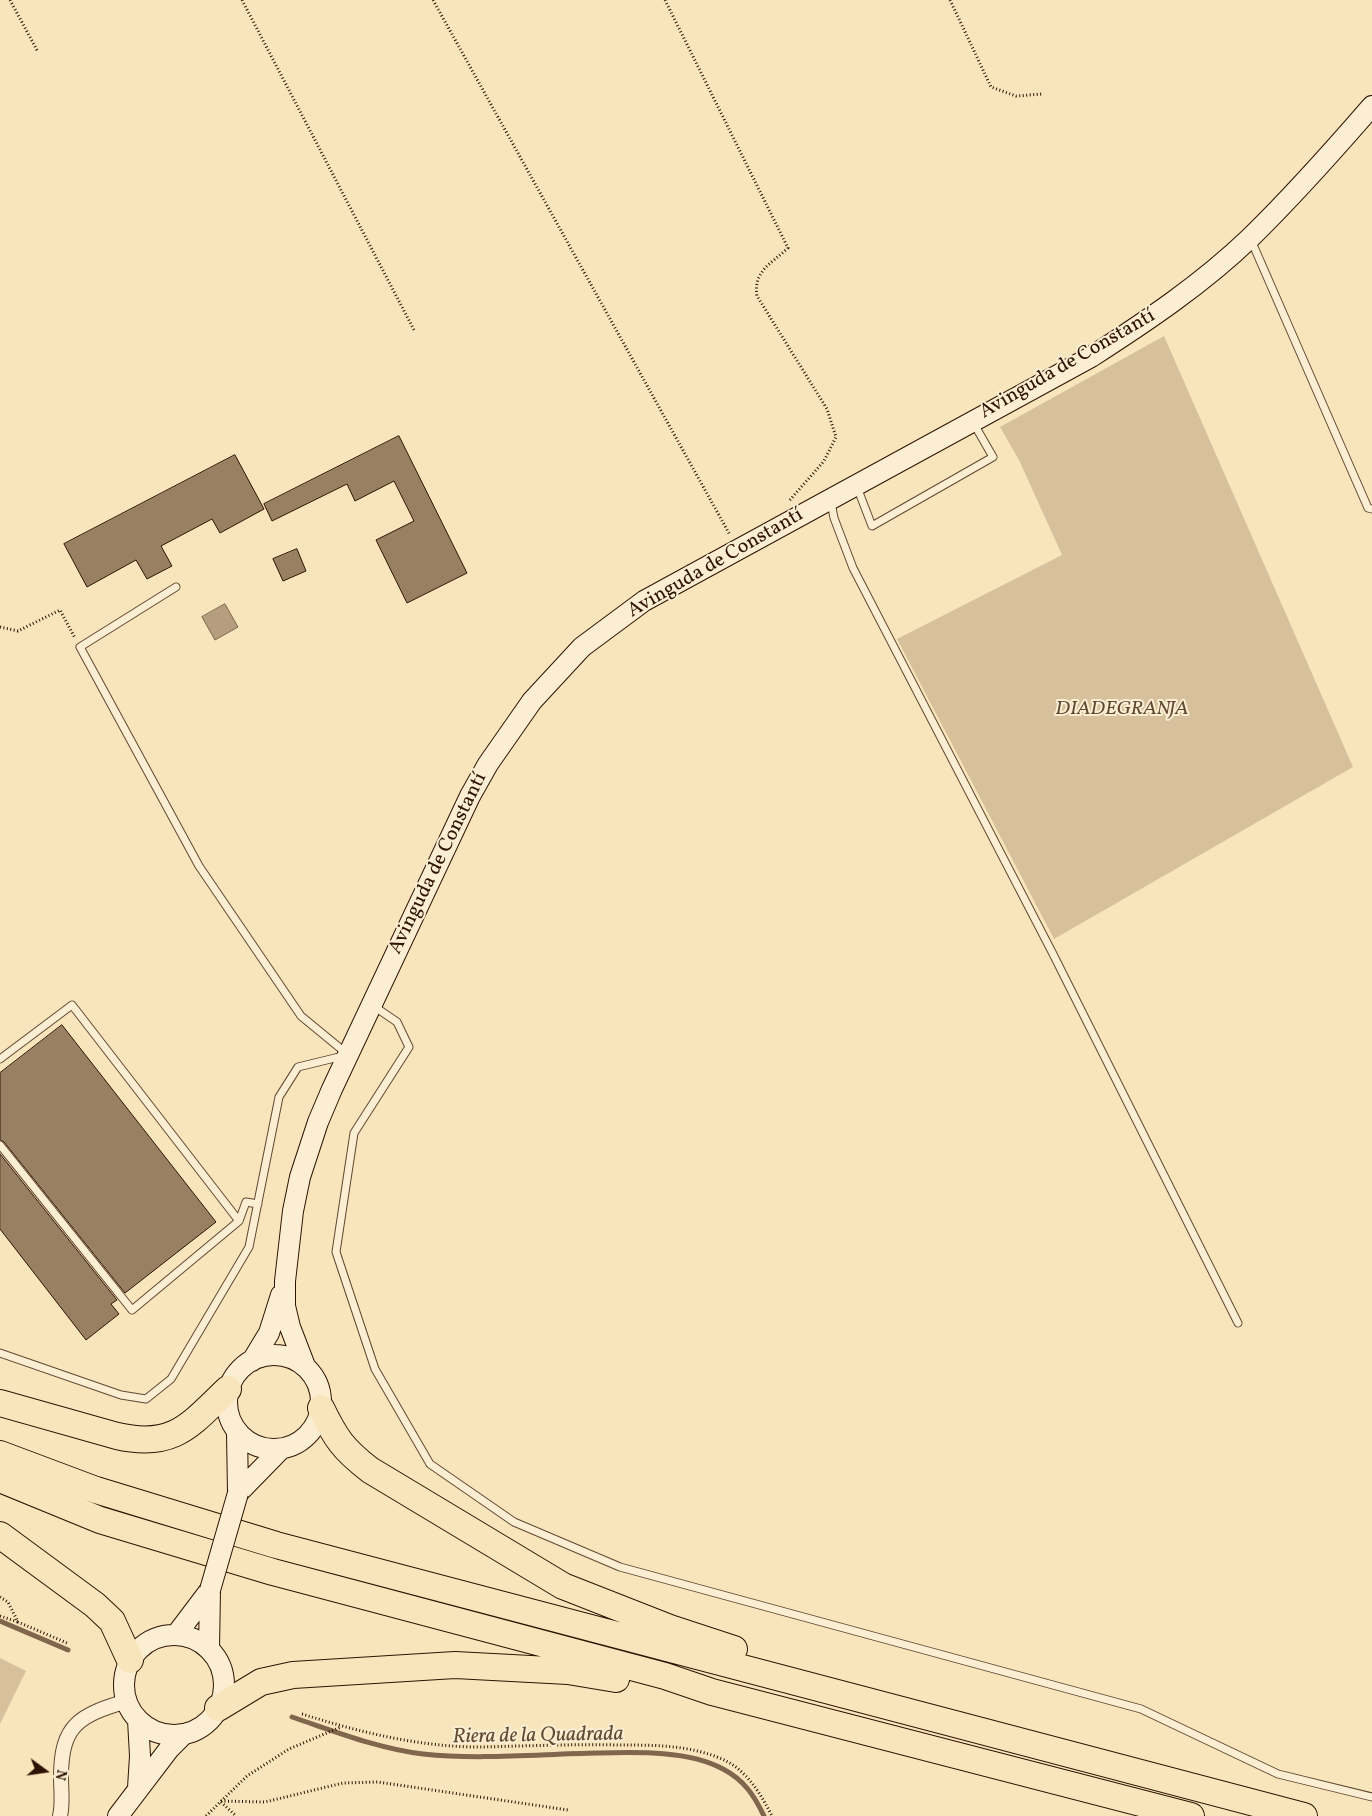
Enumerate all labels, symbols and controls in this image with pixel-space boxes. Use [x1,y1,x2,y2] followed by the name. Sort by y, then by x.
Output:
[976,305,1160,425] street label: Avinguda de Constantí
[624,504,808,624] street label: Avinguda de Constantí
[1055,698,1189,722] park label: DIADEGRANJA
[385,769,493,959] street label: Avinguda de Constantí
[452,1723,624,1751] water label: Riera de la Quadrada
[20,1746,70,1796] north arrow
[50,1768,70,1782] text: N

